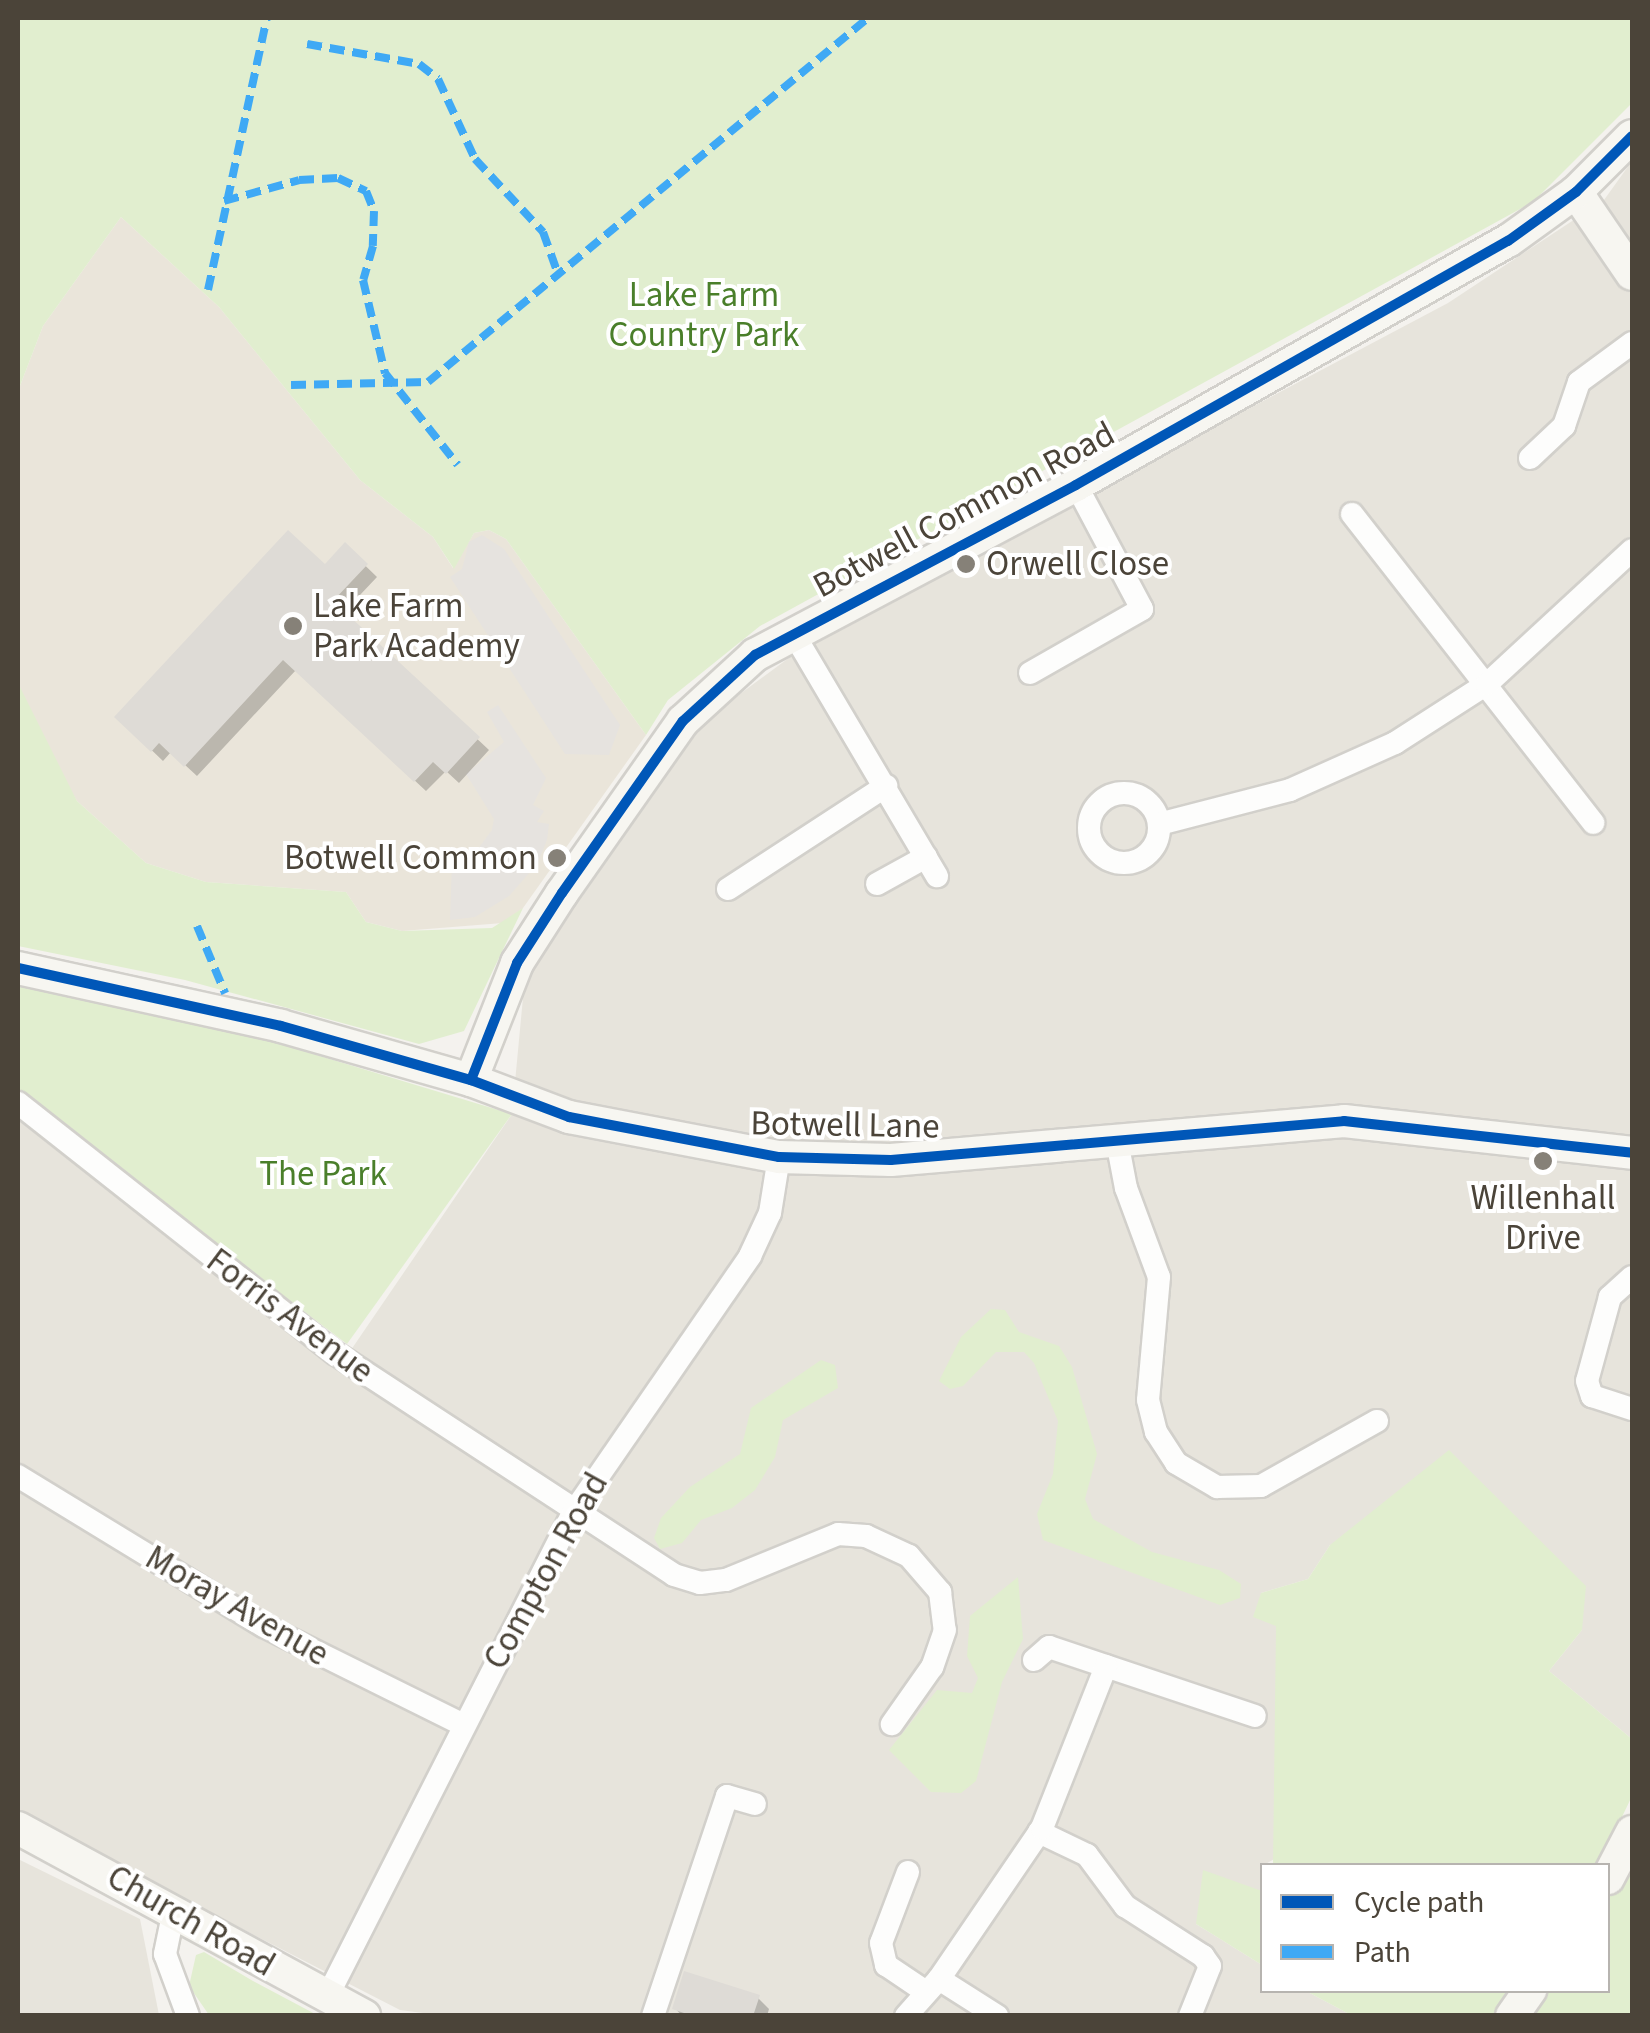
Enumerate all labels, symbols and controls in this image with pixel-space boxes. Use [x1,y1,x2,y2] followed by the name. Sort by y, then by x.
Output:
[609,274,799,356] park label: Lake Farm Country Park
[806,413,1122,607] street label: Botwell Common Road
[986,543,1169,585] place label: Orwell Close
[955,553,977,575] marker: Orwell Close
[313,585,520,667] place label: Lake Farm Park Academy
[282,615,304,637] marker: Lake Farm Park Academy
[284,837,537,879] place label: Botwell Common
[546,847,568,869] marker: Botwell Common
[750,1102,940,1148] street label: Botwell Lane
[1532,1150,1554,1172] marker: Willenhall Drive
[259,1153,387,1195] park label: The Park
[1470,1177,1616,1259] place label: Willenhall Drive
[198,1240,382,1392] street label: Forris Avenue
[475,1465,617,1677] street label: Compton Road
[138,1537,336,1675] street label: Moray Avenue
[100,1856,282,1986] street label: Church Road
[1260,1863,1610,1993] legend
[1354,1881,1484,1924] text: Cycle path
[1354,1931,1411,1974] text: Path

